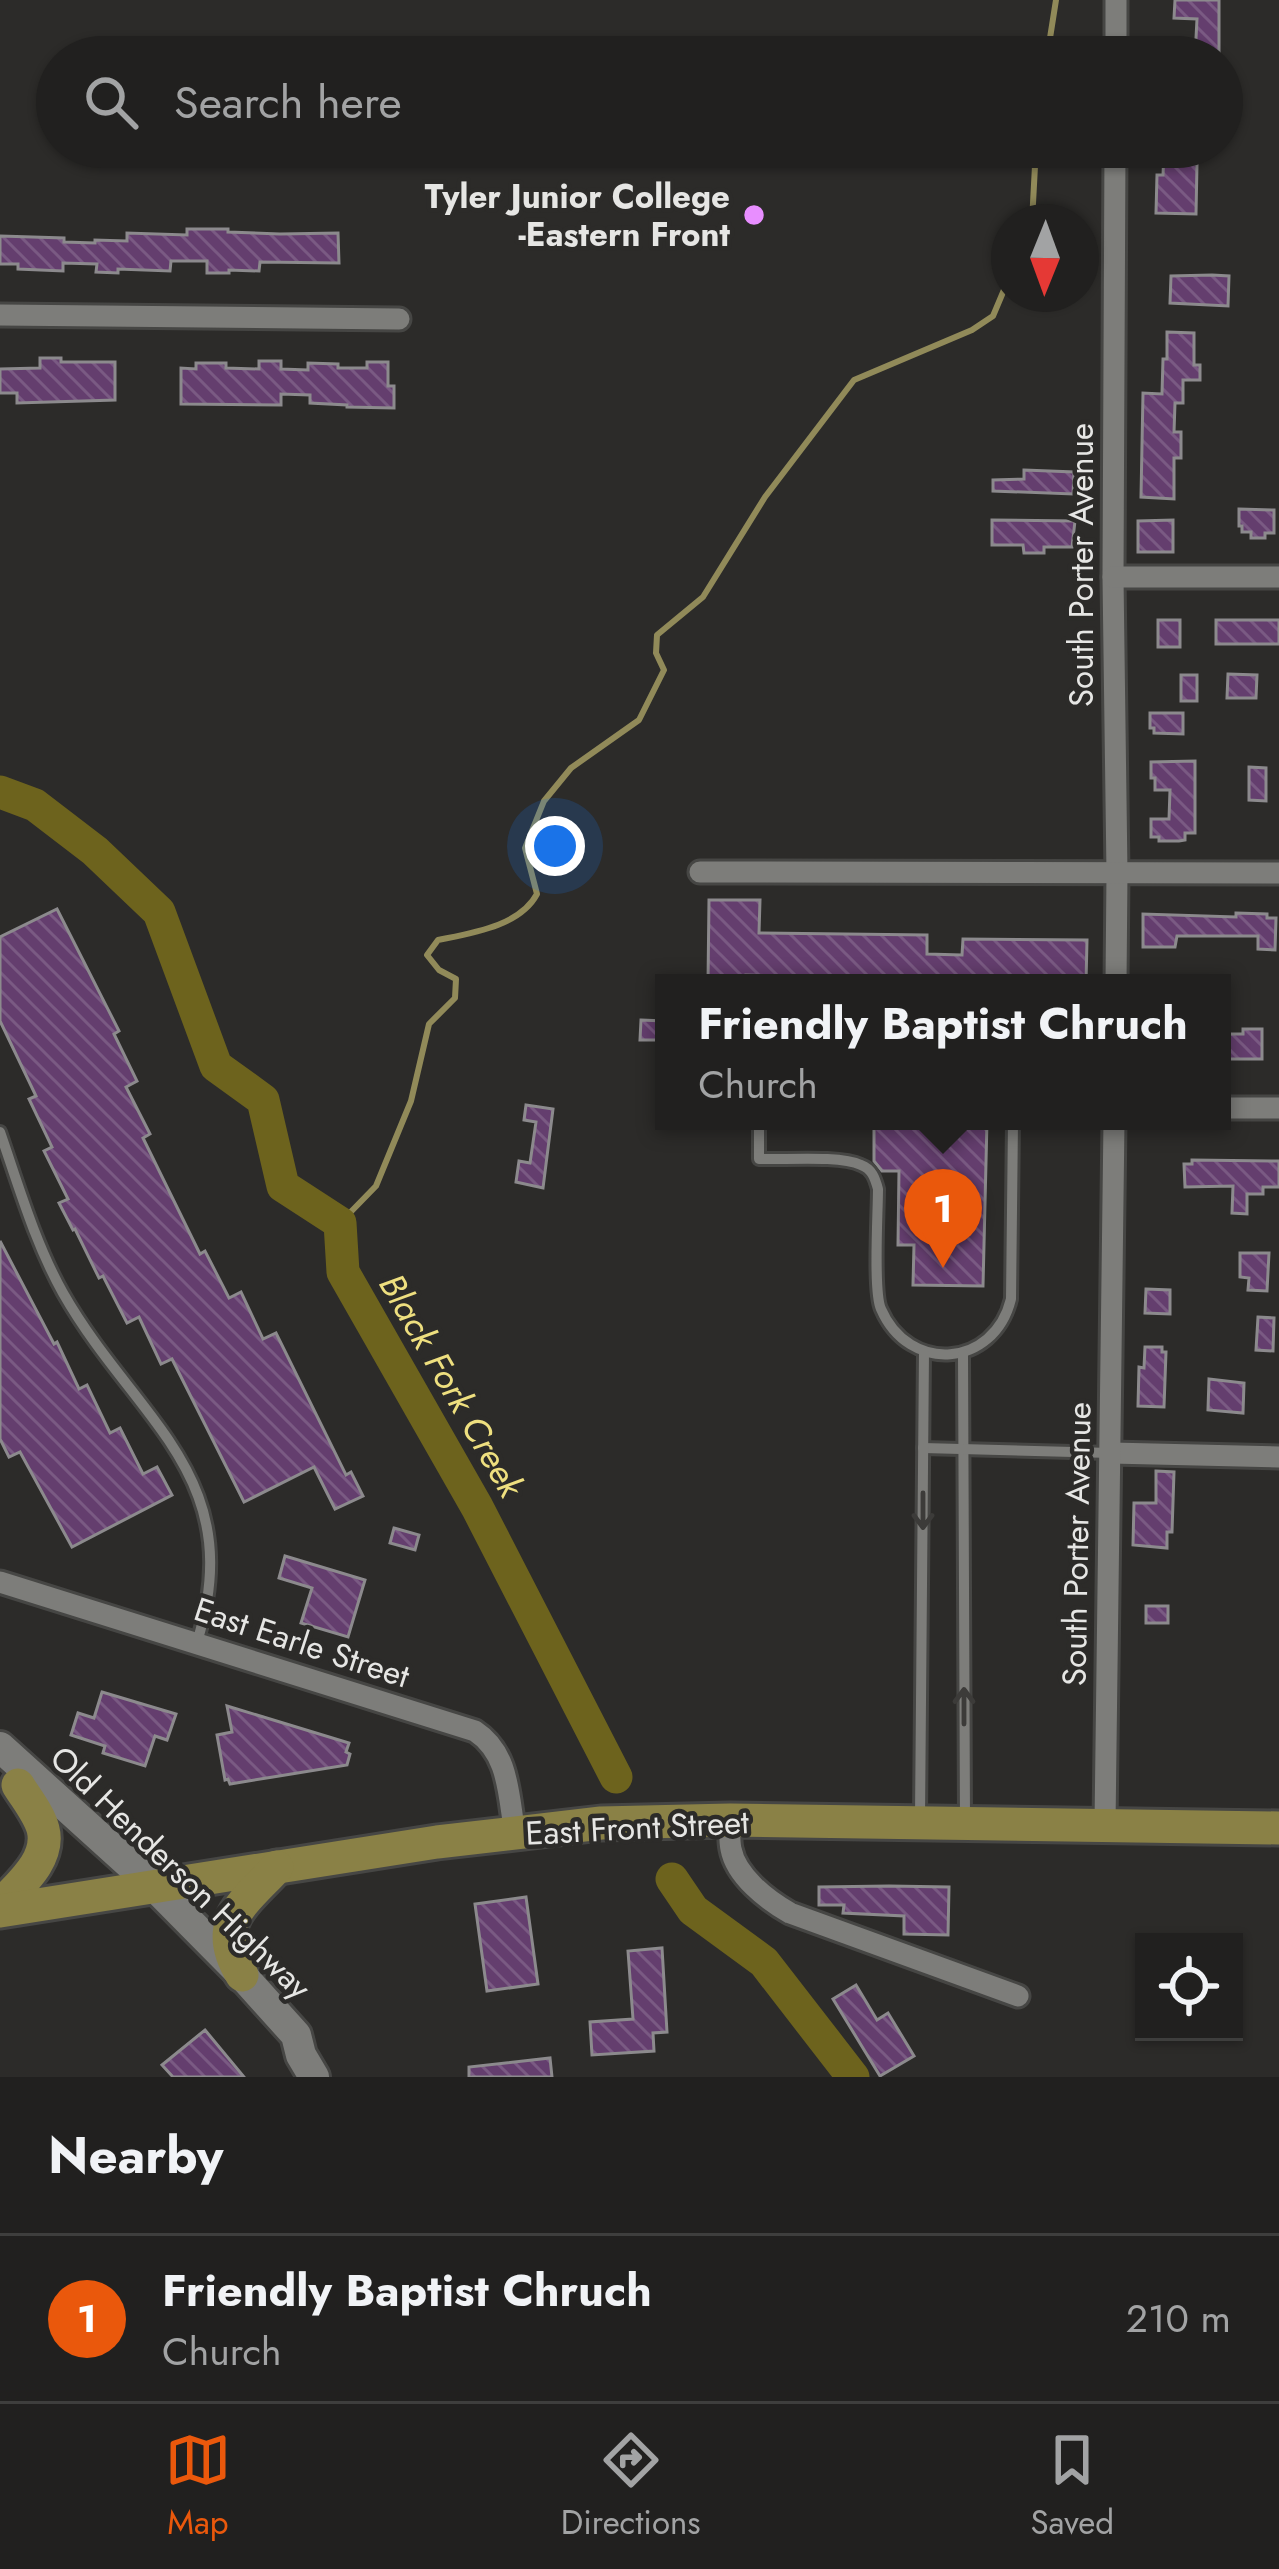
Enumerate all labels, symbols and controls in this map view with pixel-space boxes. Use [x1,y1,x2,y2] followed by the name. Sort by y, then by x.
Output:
[36,36,1243,168] search box
[78,69,144,135] icon: search
[174,70,402,135] text: Search here
[425,173,731,258] place label: Tyler Junior College -Eastern Front
[741,202,767,228] marker: Tyler Junior College -Eastern Front
[991,204,1099,312] north arrow
[1058,423,1105,707] street label: South Porter Avenue
[525,816,585,876] your location
[655,974,1231,1130] popup
[698,991,1188,1056] text: Friendly Baptist Chruch
[698,1056,818,1113] text: Church
[904,1169,982,1268] pin: 1
[367,1263,538,1508] water label: Black Fork Creek
[1051,1402,1102,1686] street label: South Porter Avenue
[912,1491,934,1530] one-way arrow
[188,1586,416,1699] street label: East Earle Street
[953,1687,976,1726] one-way arrow
[40,1735,322,2010] street label: Old Henderson Highway
[524,1798,750,1857] street label: East Front Street
[1135,1933,1243,2041] map controls
[1135,1933,1243,2041] button: locate
[48,2118,223,2192] text: Nearby
[162,2258,652,2323] text: Friendly Baptist Chruch
[77,2290,97,2347] text: 1
[1126,2290,1231,2347] text: 210 m
[162,2323,282,2380] text: Church
[165,2427,231,2546] tab: Map
[561,2427,701,2546] tab: Directions
[1030,2427,1114,2546] tab: Saved

